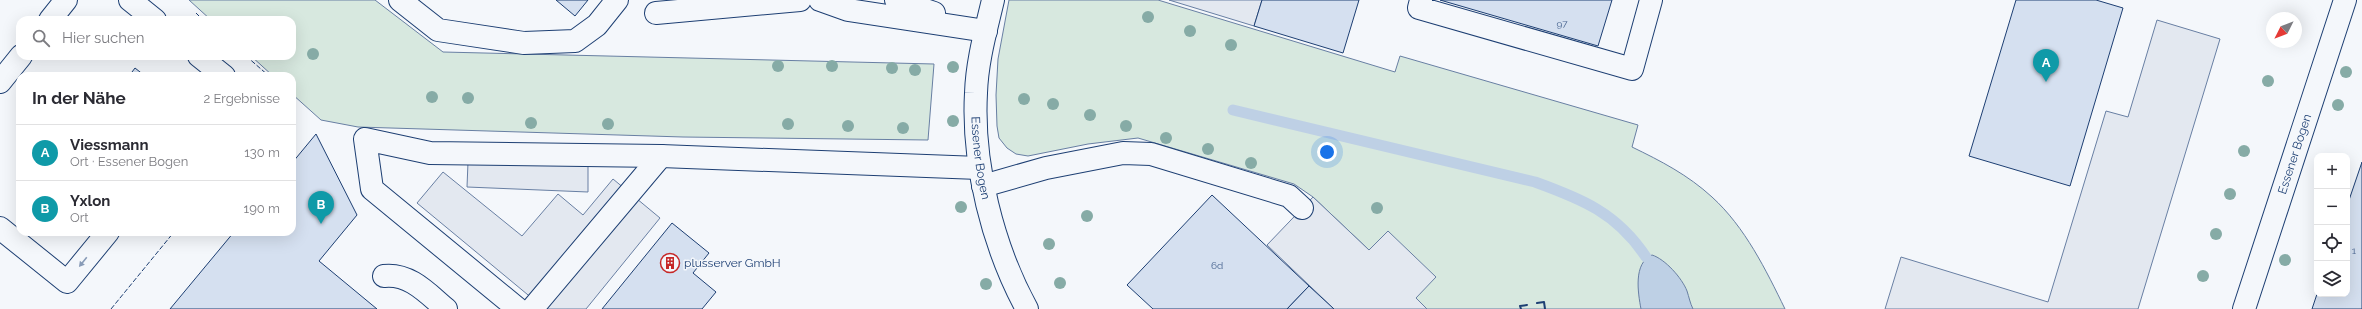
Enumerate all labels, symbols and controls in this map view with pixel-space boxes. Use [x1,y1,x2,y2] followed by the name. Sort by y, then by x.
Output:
[2266,12,2302,48] north arrow
[16,16,296,60] search box
[1556,18,1568,29] house number: 97
[30,27,52,49] icon: search
[62,29,145,47] text: Hier suchen
[2033,49,2059,82] pin: A
[32,88,126,108] text: In der Nähe
[203,91,280,106] text: 2 Ergebnisse
[2275,112,2314,196] street label: Essener Bogen
[969,116,993,201] street label: Essener Bogen
[70,136,148,154] text: Viessmann
[1317,142,1337,162] your location
[41,145,49,160] text: A
[244,145,280,160] text: 130 m
[2314,153,2350,297] map controls
[2314,153,2350,189] button: +
[70,154,188,169] text: Ort · Essener Bogen
[2314,189,2350,225] button: −
[308,191,334,224] pin: B
[70,192,110,210] text: Yxlon
[41,201,49,216] text: B
[244,201,280,216] text: 190 m
[70,210,89,225] text: Ort
[2314,225,2350,261] button: locate
[2352,245,2357,256] house number: 1
[659,252,681,274] building icon: plusserver GmbH
[684,256,781,270] place label: plusserver GmbH
[79,257,87,268] one-way arrow
[1211,260,1223,271] house number: 6d
[2314,261,2350,297] button: layers

